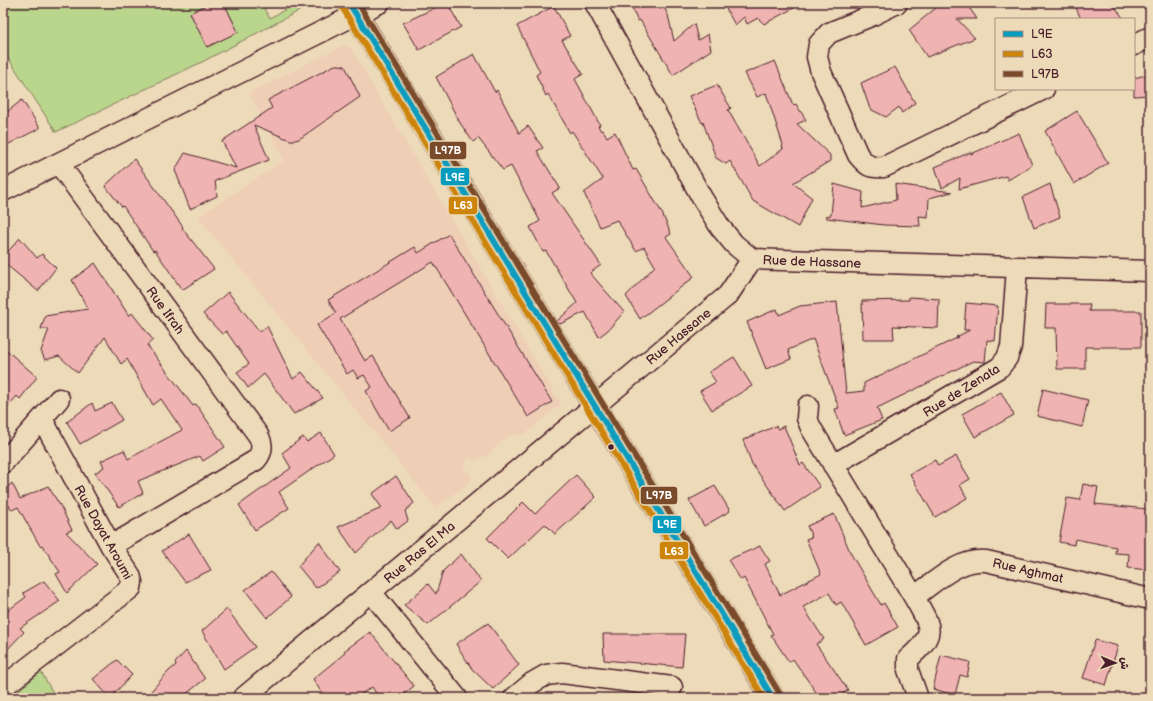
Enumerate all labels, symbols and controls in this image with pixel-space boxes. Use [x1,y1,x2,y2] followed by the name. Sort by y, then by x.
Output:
[995,18,1135,90] legend
[1031,27,1053,42] text: L9E
[1031,47,1053,62] text: L63
[1031,67,1059,82] text: L97B
[429,141,467,160] line badge: L97B
[435,144,462,157] text: L97B
[440,167,470,186] line badge: L9E
[445,171,465,184] text: L9E
[448,196,478,215] line badge: L63
[453,199,473,212] text: L63
[762,252,862,272] street label: Rue de Hassane
[143,284,188,337] street label: Rue Ifrah
[643,305,715,369] street label: Rue Hassane
[920,361,1003,421] street label: Rue de Zenata
[606,442,616,452] unlabelled marker
[71,483,136,582] street label: Rue Dayat Aroumi
[640,486,678,505] line badge: L97B
[646,489,673,502] text: L97B
[652,515,682,534] line badge: L9E
[381,518,458,587] street label: Rue Ras El Ma
[657,518,677,531] text: L9E
[659,541,689,560] line badge: L63
[664,545,684,558] text: L63
[991,555,1065,587] street label: Rue Aghmat
[1095,643,1135,683] north arrow
[1118,657,1131,670] text: ش

